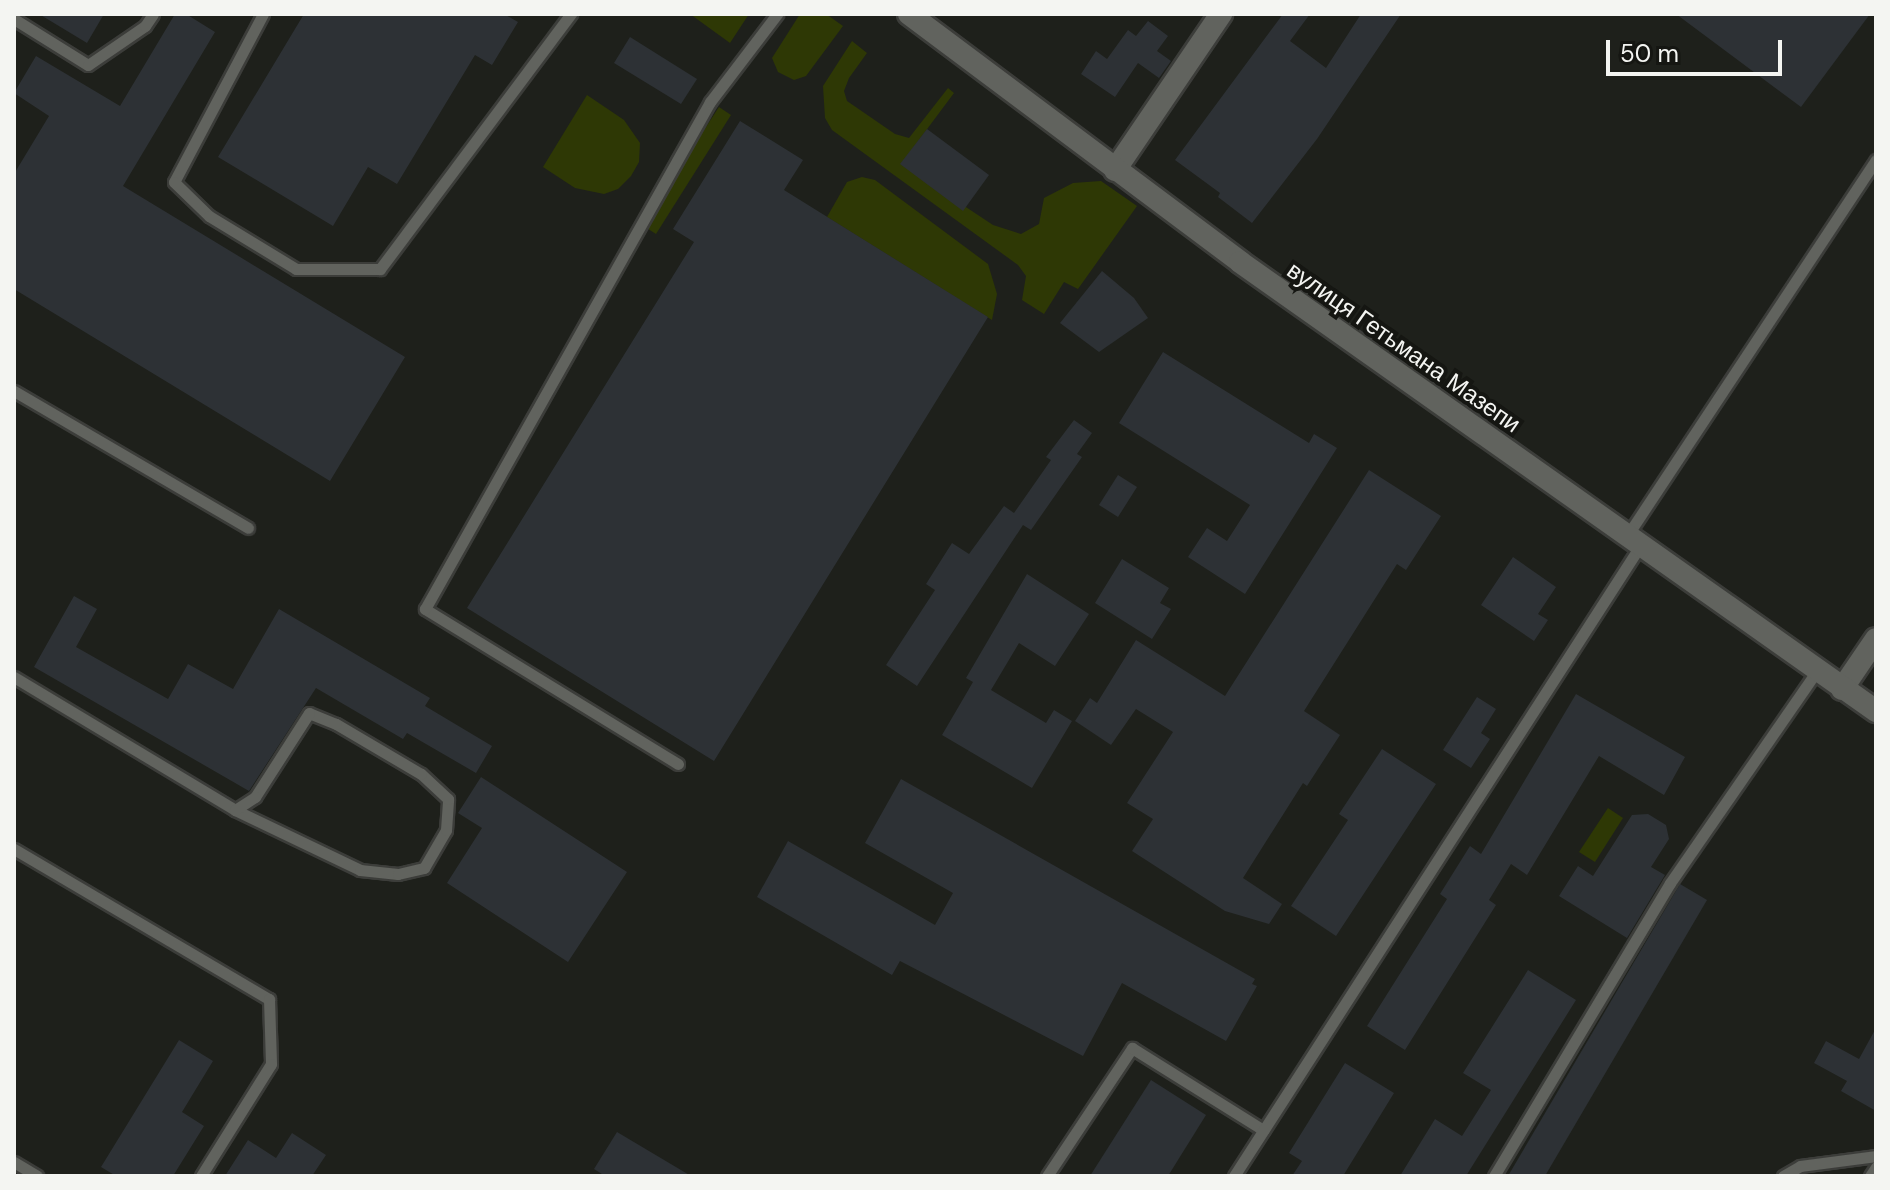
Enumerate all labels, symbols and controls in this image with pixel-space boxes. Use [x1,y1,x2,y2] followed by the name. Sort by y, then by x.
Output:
[1610,24,1786,74] scale bar
[1620,38,1679,69] text: 50 m
[1282,255,1526,439] street label: вулиця Гетьмана Мазепи

